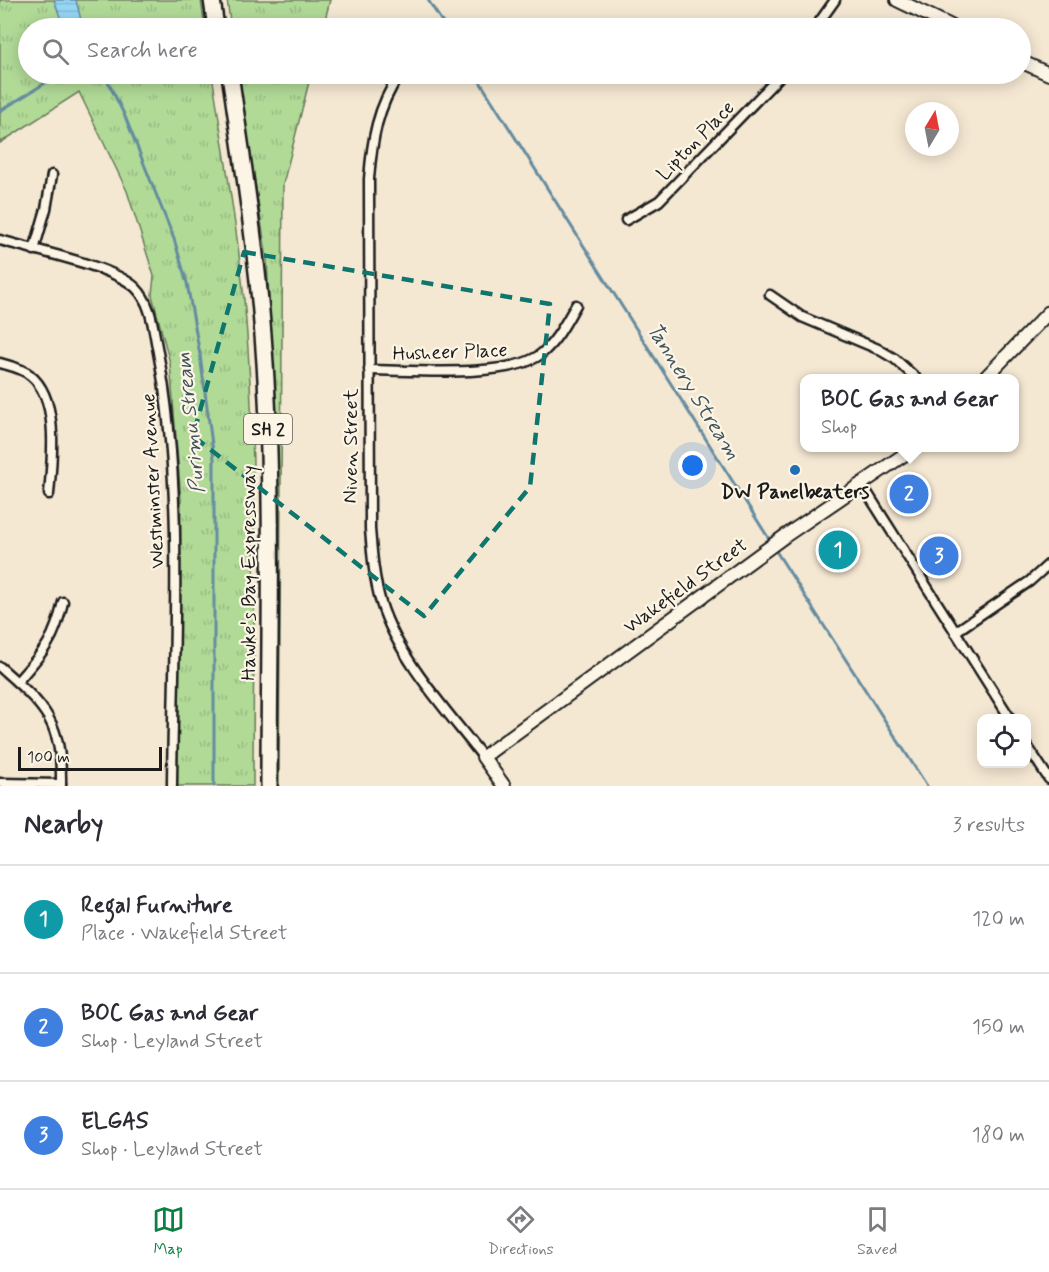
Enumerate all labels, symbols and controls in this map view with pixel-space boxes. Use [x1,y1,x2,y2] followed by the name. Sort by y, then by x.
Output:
[18,18,1031,84] search box
[39,35,72,68] icon: search
[87,37,198,65] text: Search here
[651,95,741,187] street label: Lipton Place
[905,102,959,156] north arrow
[640,317,747,466] water label: Tannery Stream
[392,337,508,368] street label: Husheer Place
[170,351,212,495] water label: Purimu Stream
[800,374,1019,452] popup
[821,386,998,414] text: BOC Gas and Gear
[338,388,365,503] street label: Niven Street
[135,392,172,569] street label: Westminster Avenue
[244,414,292,444] road number: SH 2
[821,414,858,441] text: Shop
[678,451,707,480] your location
[788,463,802,477] marker: DW Panelbeaters
[236,465,263,681] street label: Hawke's Bay Expressway
[890,472,928,516] pin: 2
[721,479,870,506] place label: DW Panelbeaters
[818,528,858,572] pin: 1
[618,532,753,640] street label: Wakefield Street
[920,534,958,578] pin: 3
[977,714,1031,768] map controls
[977,714,1031,768] button: locate
[18,744,162,772] scale bar
[27,747,70,768] text: 100 m
[24,808,103,842] text: Nearby
[953,812,1025,839] text: 3 results
[81,892,233,920] text: Regal Furniture
[39,906,48,933] text: 1
[972,906,1025,933] text: 120 m
[81,920,288,947] text: Place · Wakefield Street
[81,1000,258,1028] text: BOC Gas and Gear
[39,1014,48,1041] text: 2
[972,1014,1025,1041] text: 150 m
[81,1028,263,1055] text: Shop · Leyland Street
[81,1108,148,1136] text: ELGAS
[39,1122,48,1149] text: 3
[972,1122,1025,1149] text: 180 m
[81,1136,263,1163] text: Shop · Leyland Street
[152,1203,185,1260] tab: Map
[488,1203,554,1260] tab: Directions
[857,1203,897,1260] tab: Saved

